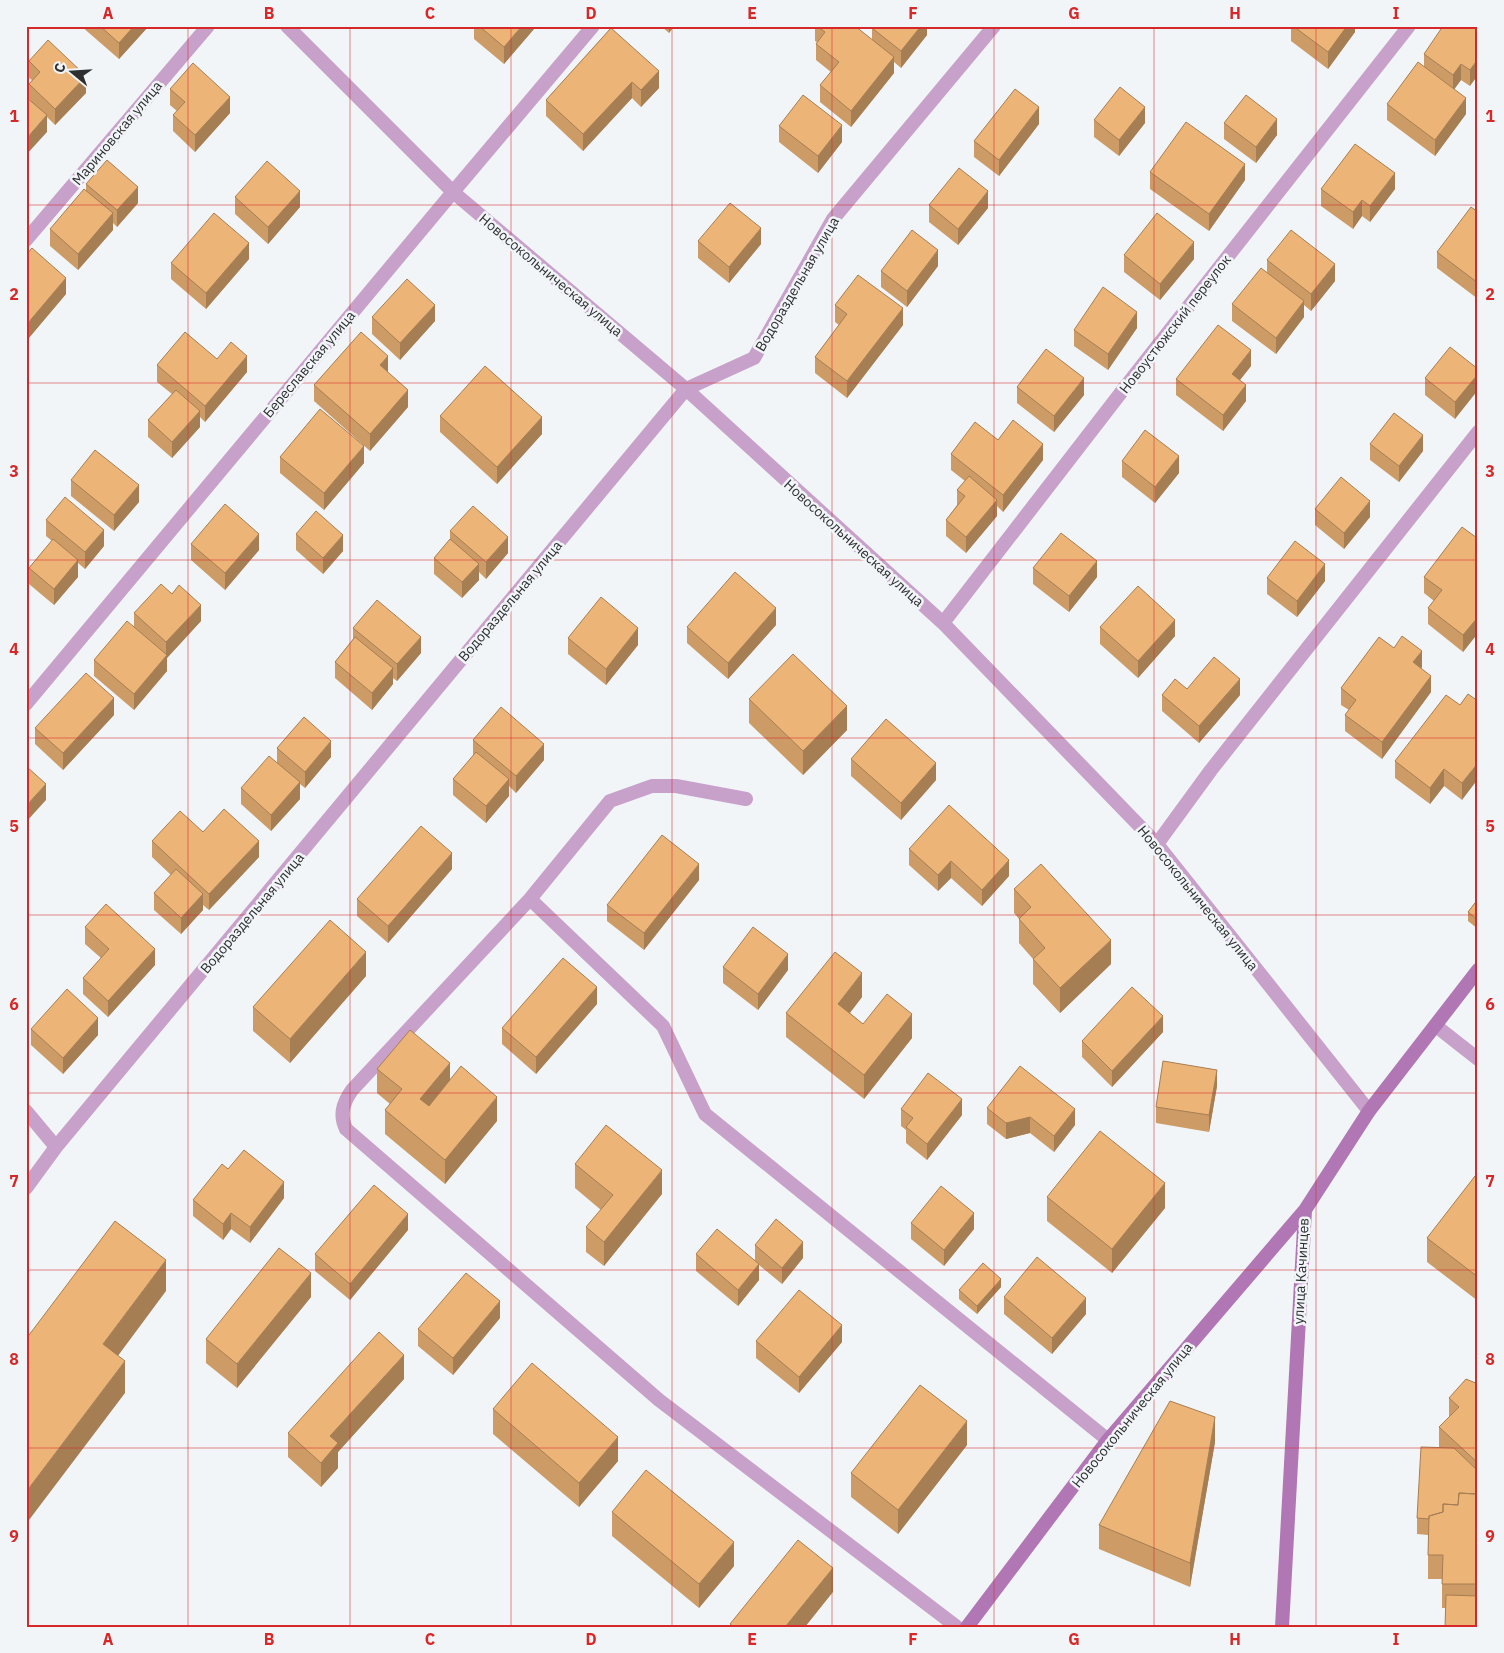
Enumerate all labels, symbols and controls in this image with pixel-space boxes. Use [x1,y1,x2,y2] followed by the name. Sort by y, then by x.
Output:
[103,3,114,23] text: A
[264,3,275,23] text: B
[425,3,435,23] text: C
[585,3,597,23] text: D
[747,3,757,23] text: E
[908,3,918,23] text: F
[1068,3,1080,23] text: G
[1229,3,1241,23] text: H
[1393,3,1400,23] text: I
[48,48,98,98] north arrow
[50,61,70,75] text: С
[68,77,166,189] street label: Мариновская улица
[9,106,19,126] text: 1
[1485,106,1495,126] text: 1
[476,210,627,341] street label: Новосокольническая улица
[751,213,843,354] street label: Водораздельная улица
[1115,251,1235,397] street label: Новоустюжский переулок
[9,284,19,304] text: 2
[1485,284,1495,304] text: 2
[259,306,359,421] street label: Береславская улица
[9,461,19,481] text: 3
[1485,461,1495,481] text: 3
[780,475,928,611] street label: Новосокольническая улица
[454,536,566,665] street label: Водораздельная улица
[9,639,19,659] text: 4
[1485,639,1495,659] text: 4
[9,816,19,836] text: 5
[1485,816,1495,836] text: 5
[1134,822,1263,975] street label: Новосокольническая улица
[196,848,308,977] street label: Водораздельная улица
[9,994,19,1014] text: 6
[1485,994,1495,1014] text: 6
[9,1171,19,1191] text: 7
[1485,1171,1495,1191] text: 7
[1289,1217,1313,1325] street label: улица Качинцев
[1068,1338,1197,1491] street label: Новосокольническая улица
[9,1349,19,1369] text: 8
[1485,1349,1495,1369] text: 8
[9,1526,19,1546] text: 9
[1485,1526,1495,1546] text: 9
[103,1629,114,1649] text: A
[264,1629,275,1649] text: B
[425,1629,435,1649] text: C
[585,1629,597,1649] text: D
[747,1629,757,1649] text: E
[908,1629,918,1649] text: F
[1068,1629,1080,1649] text: G
[1229,1629,1241,1649] text: H
[1393,1629,1400,1649] text: I

